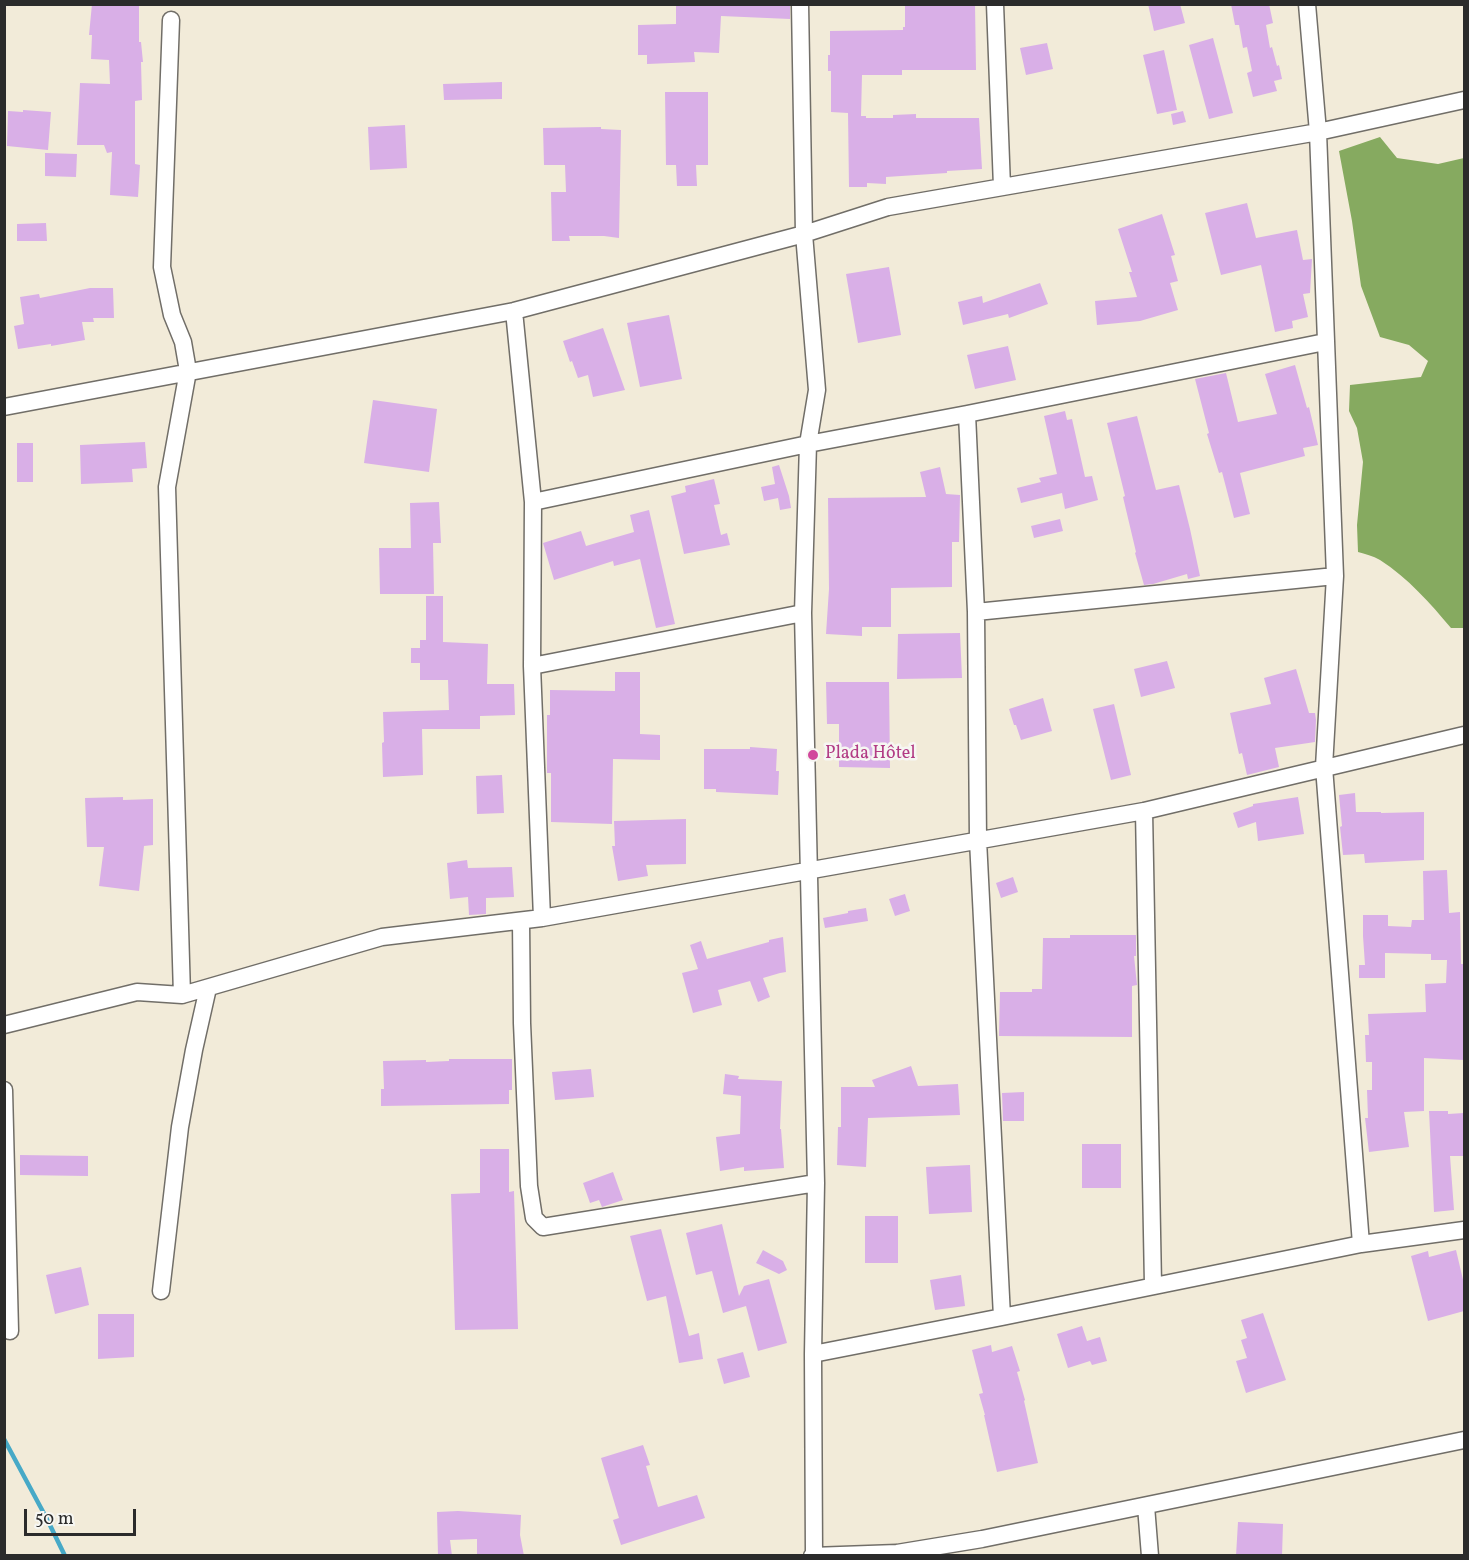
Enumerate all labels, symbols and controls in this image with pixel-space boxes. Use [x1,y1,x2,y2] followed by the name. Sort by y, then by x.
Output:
[825,744,916,766] place label: Plada Hôtel
[806,748,820,762] marker: Plada Hôtel
[27,1497,140,1535] scale bar
[35,1507,74,1532] text: 50 m

